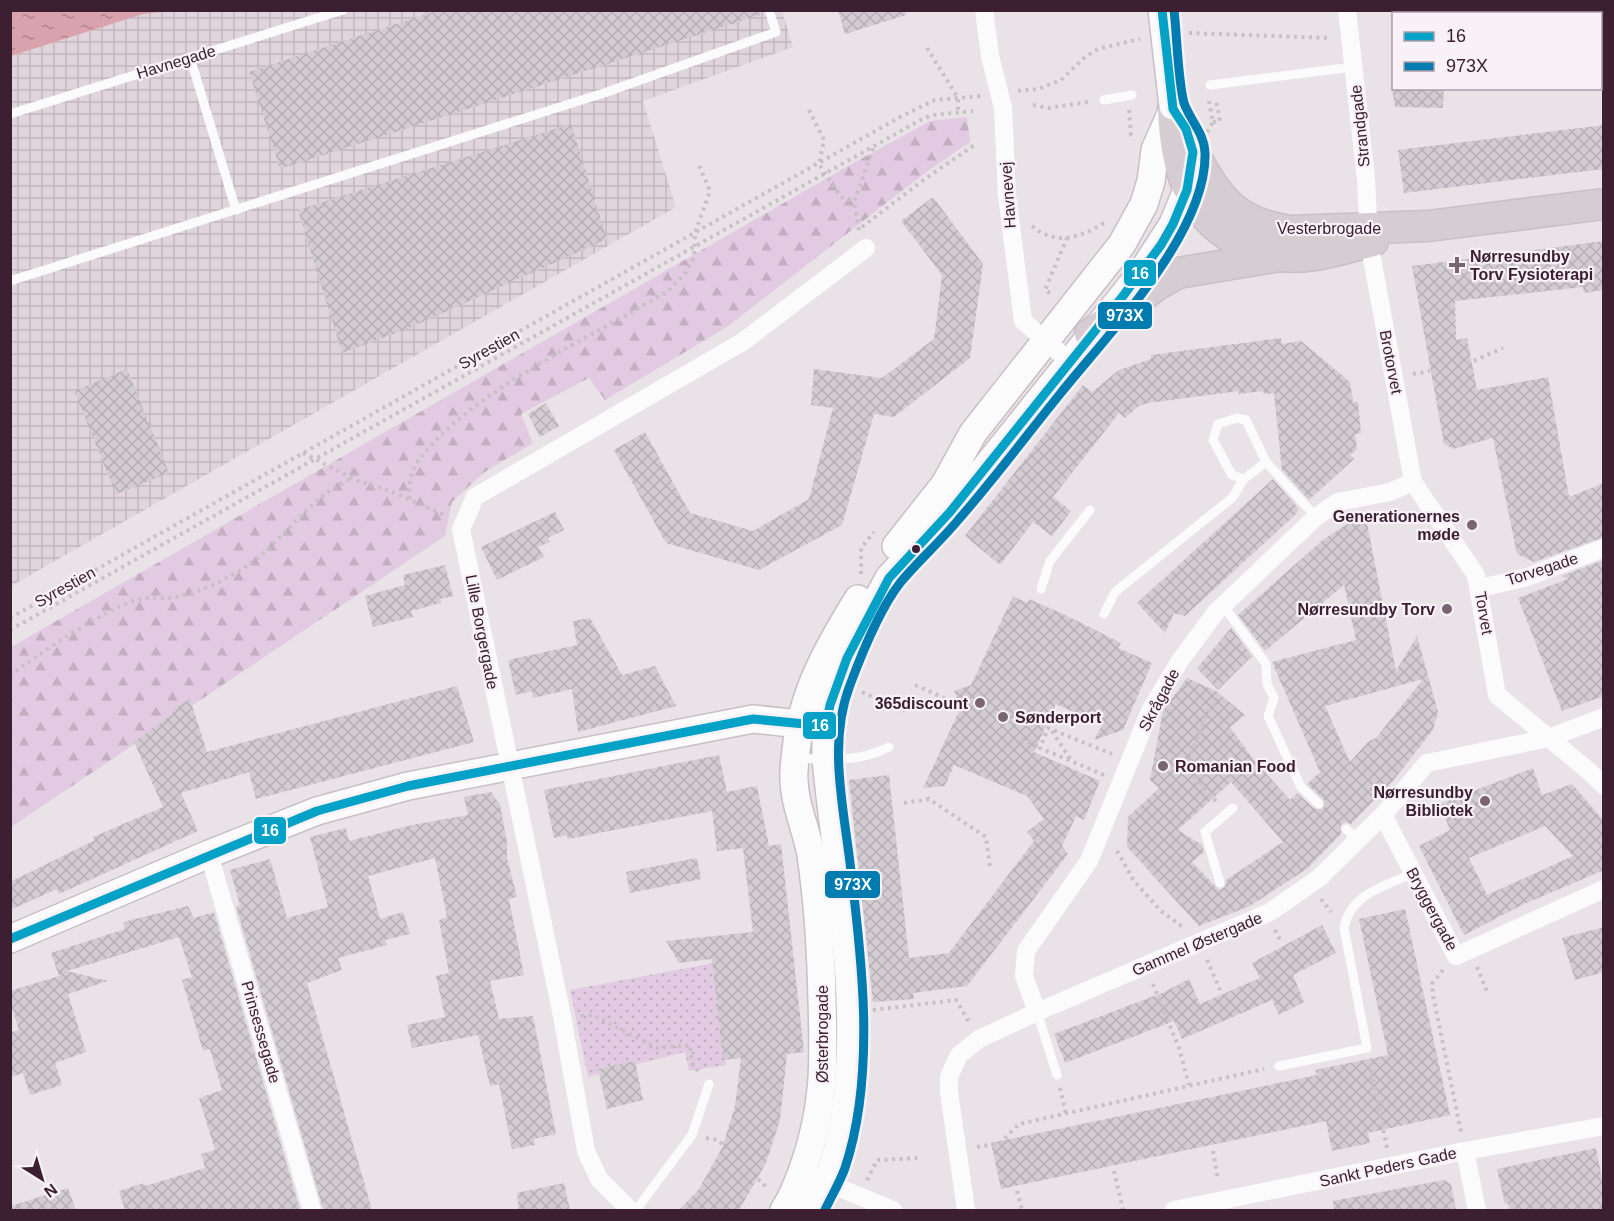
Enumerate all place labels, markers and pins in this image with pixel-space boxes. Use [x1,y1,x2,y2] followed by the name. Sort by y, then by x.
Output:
[1470,248,1593,283] place label: Nørresundby Torv Fysioterapi
[1448,256,1466,274] marker: Nørresundby Torv Fysioterapi
[1333,508,1460,543] place label: Generationernes møde
[1465,518,1479,532] marker: Generationernes møde
[910,543,922,555] unlabelled marker
[1298,601,1435,618] place label: Nørresundby Torv
[1440,602,1454,616] marker: Nørresundby Torv
[875,695,969,712] place label: 365discount
[973,696,987,710] marker: 365discount
[1015,709,1102,726] place label: Sønderport
[996,710,1010,724] marker: Sønderport
[1175,758,1296,775] place label: Romanian Food
[1156,759,1170,773] marker: Romanian Food
[1373,784,1473,819] place label: Nørresundby Bibliotek
[1478,794,1492,808] marker: Nørresundby Bibliotek

